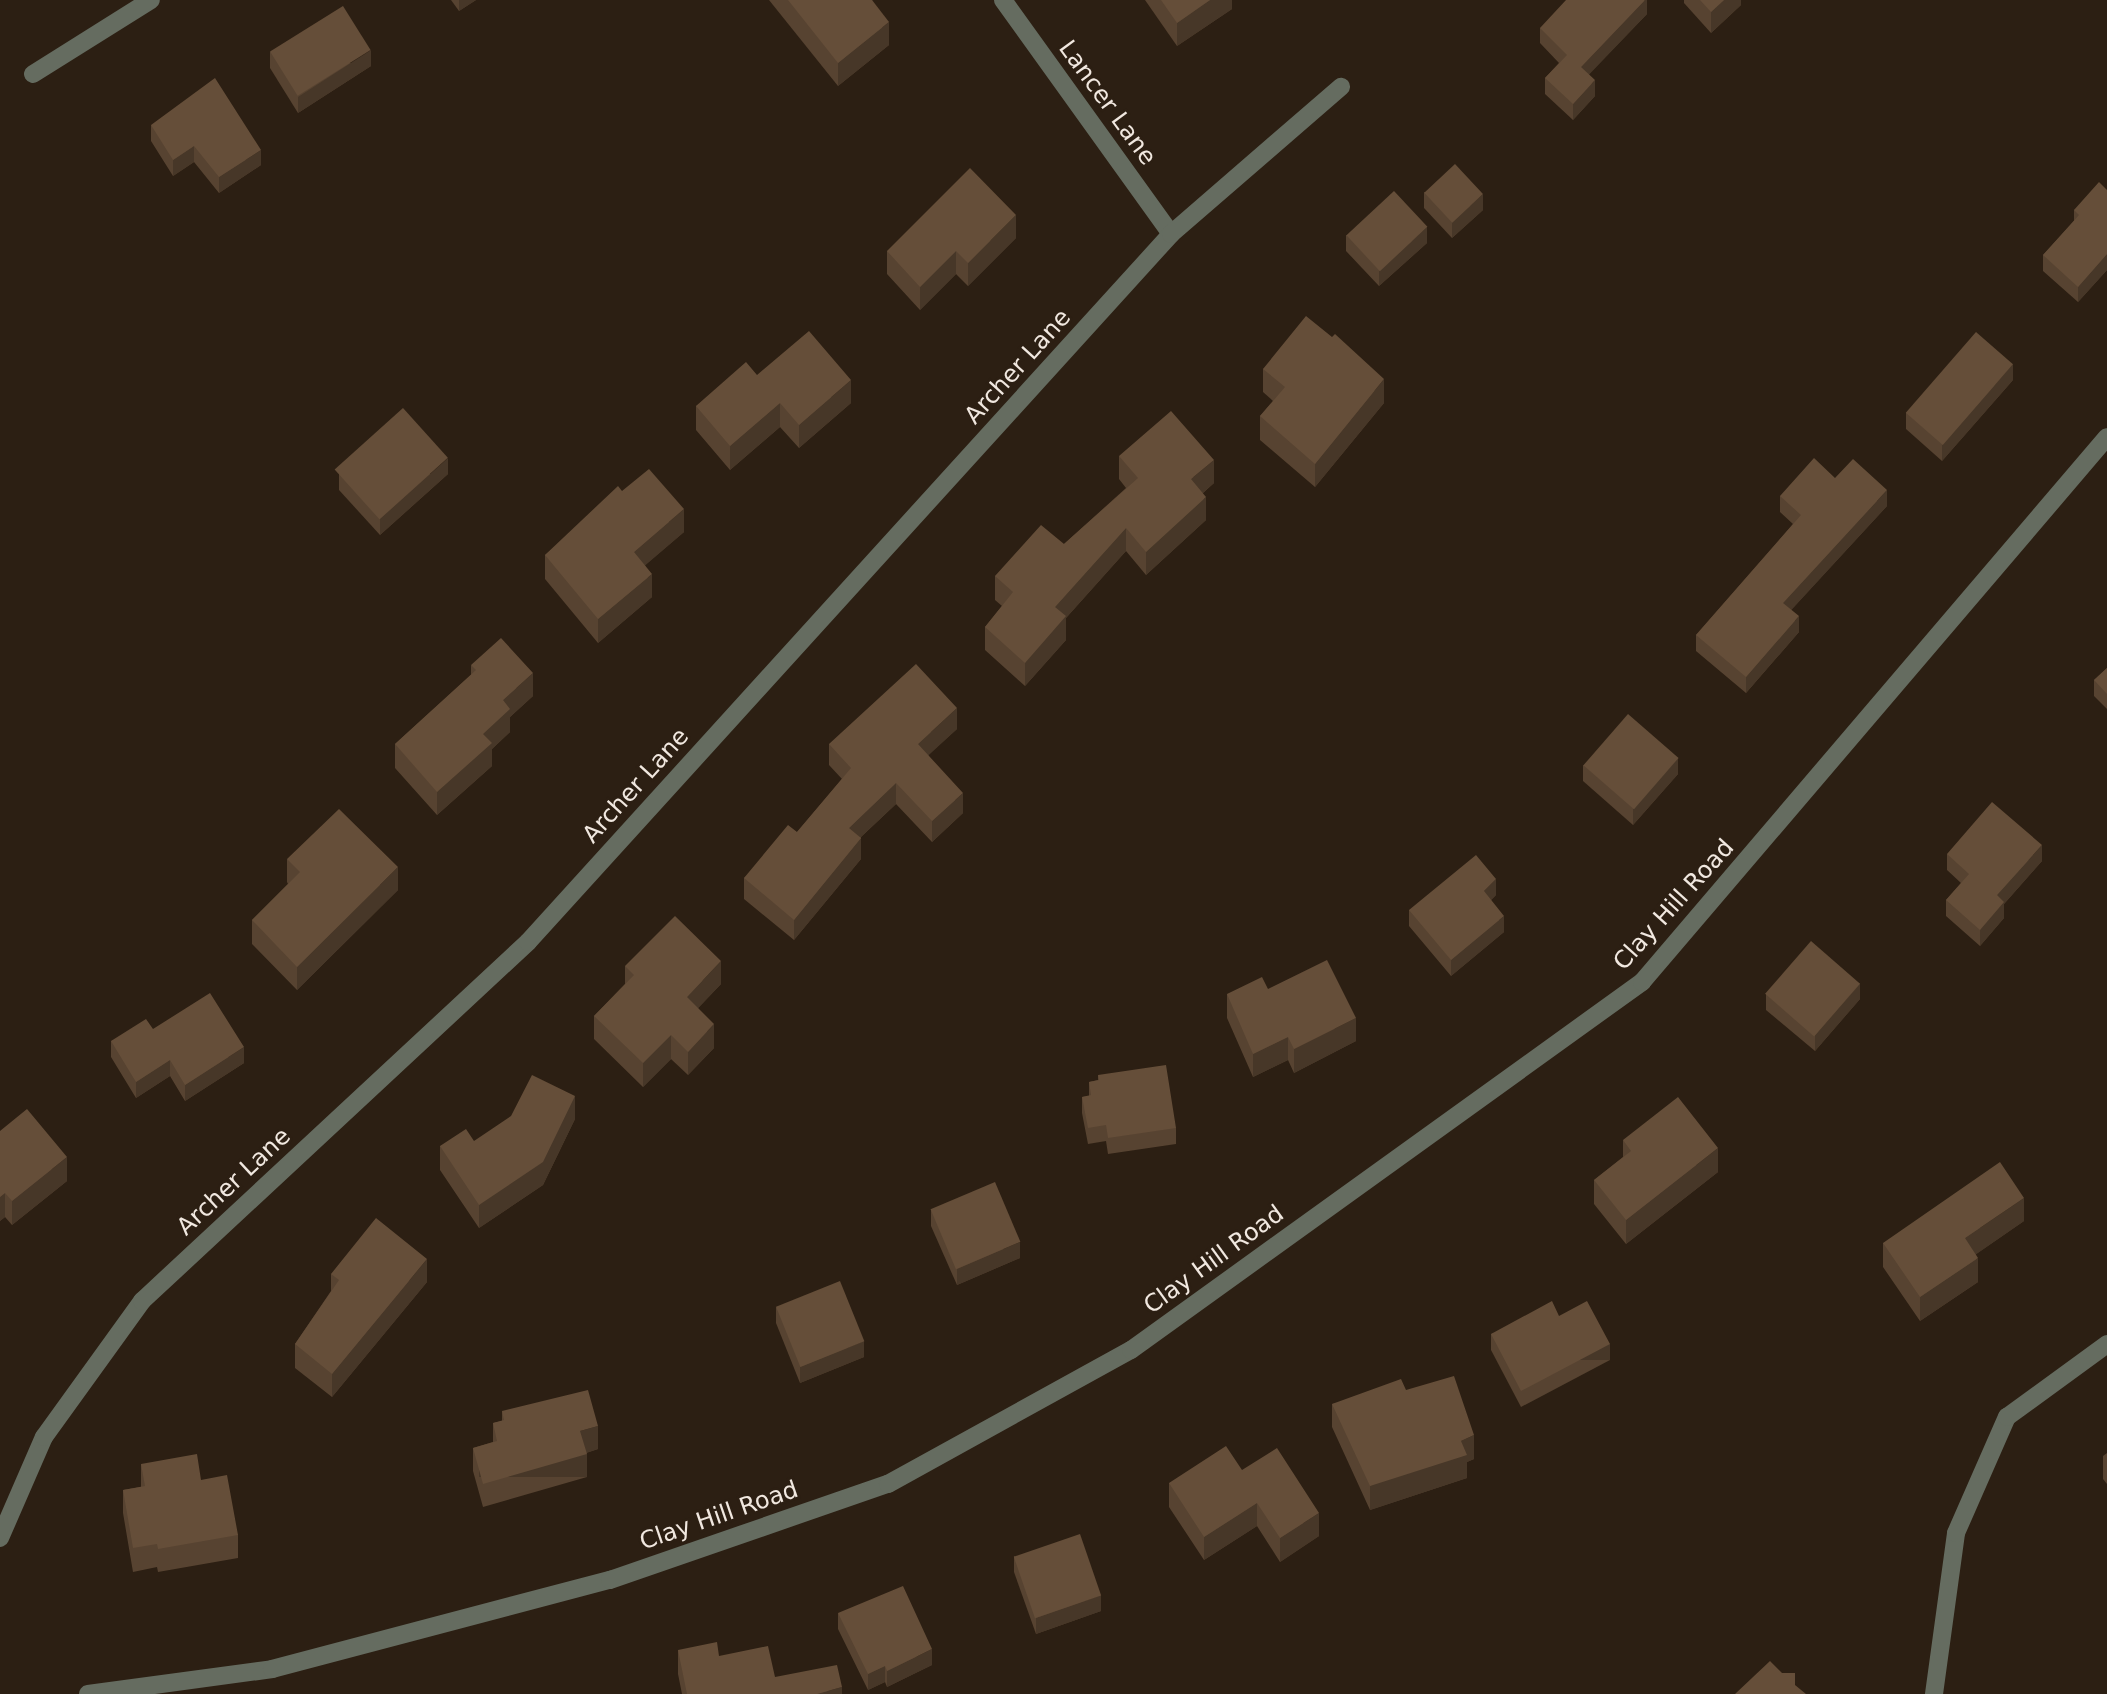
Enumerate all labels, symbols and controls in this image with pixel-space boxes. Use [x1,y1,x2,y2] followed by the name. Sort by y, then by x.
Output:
[1052,35,1162,171] street label: Lancer Lane
[959,304,1077,430] street label: Archer Lane
[577,723,695,849] street label: Archer Lane
[1608,834,1740,976] street label: Clay Hill Road
[171,1122,297,1242] street label: Archer Lane
[1138,1200,1290,1320] street label: Clay Hill Road
[636,1475,802,1557] street label: Clay Hill Road

